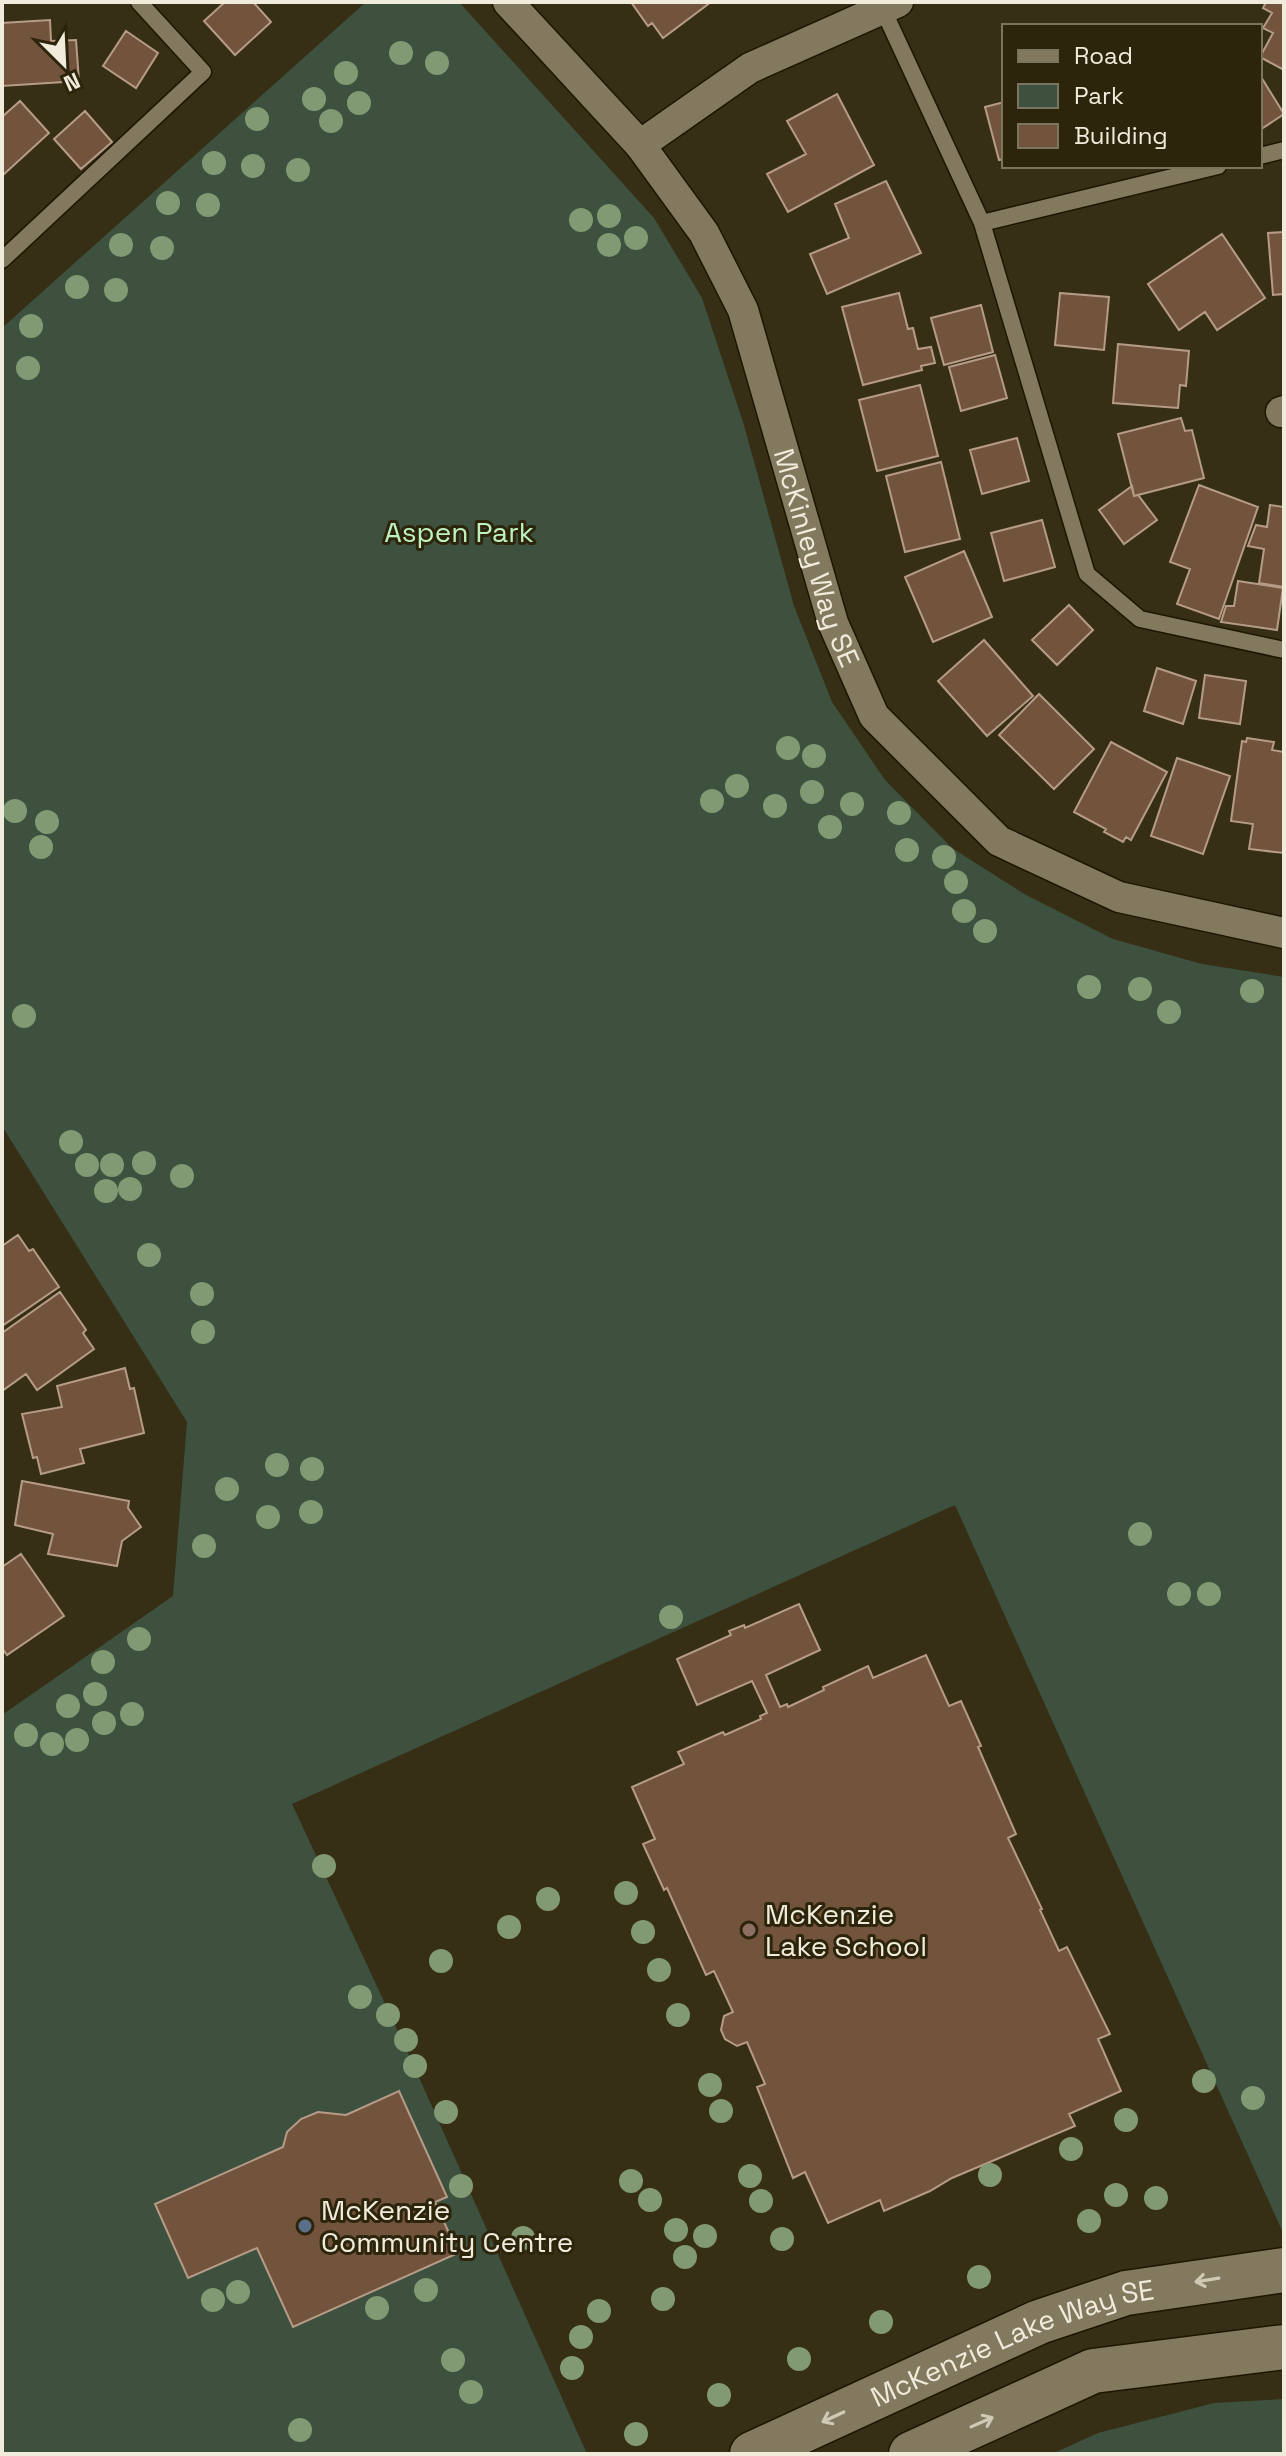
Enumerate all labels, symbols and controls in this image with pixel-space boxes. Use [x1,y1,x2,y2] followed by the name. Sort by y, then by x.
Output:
[24,24,104,104] north arrow
[1002,24,1262,168] legend
[1074,40,1133,71] text: Road
[60,66,85,98] text: N
[1074,80,1124,111] text: Park
[1074,120,1168,151] text: Building
[766,444,868,672] street label: McKinley Way SE
[384,514,534,550] park label: Aspen Park
[765,1896,927,1964] place label: McKenzie Lake School
[740,1921,758,1939] marker: McKenzie Lake School
[321,2192,573,2260] place label: McKenzie Community Centre
[296,2217,314,2235] marker: McKenzie Community Centre
[865,2271,1156,2415] street label: McKenzie Lake Way SE
[1195,2273,1220,2288] one-way arrow
[822,2410,846,2425] one-way arrow
[969,2414,993,2429] one-way arrow

